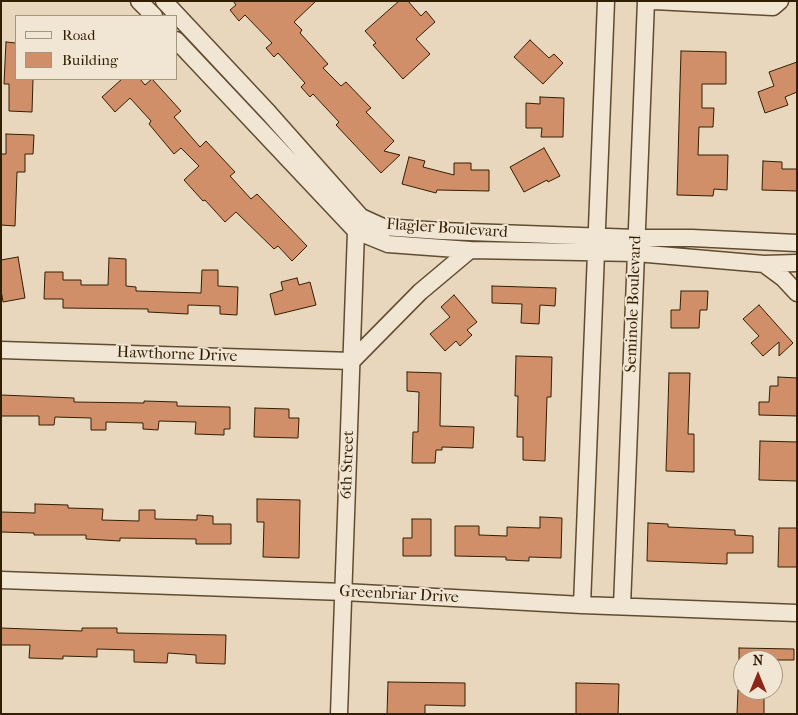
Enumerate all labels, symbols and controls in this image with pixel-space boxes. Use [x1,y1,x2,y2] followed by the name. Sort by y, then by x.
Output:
[15,15,178,80] legend
[62,26,95,44] text: Road
[62,51,118,69] text: Building
[386,215,508,243] street label: Flagler Boulevard
[622,235,646,373] street label: Seminole Boulevard
[116,343,238,367] street label: Hawthorne Drive
[337,430,359,500] street label: 6th Street
[339,582,459,608] street label: Greenbriar Drive
[733,650,783,700] north arrow
[753,652,763,669] text: N

